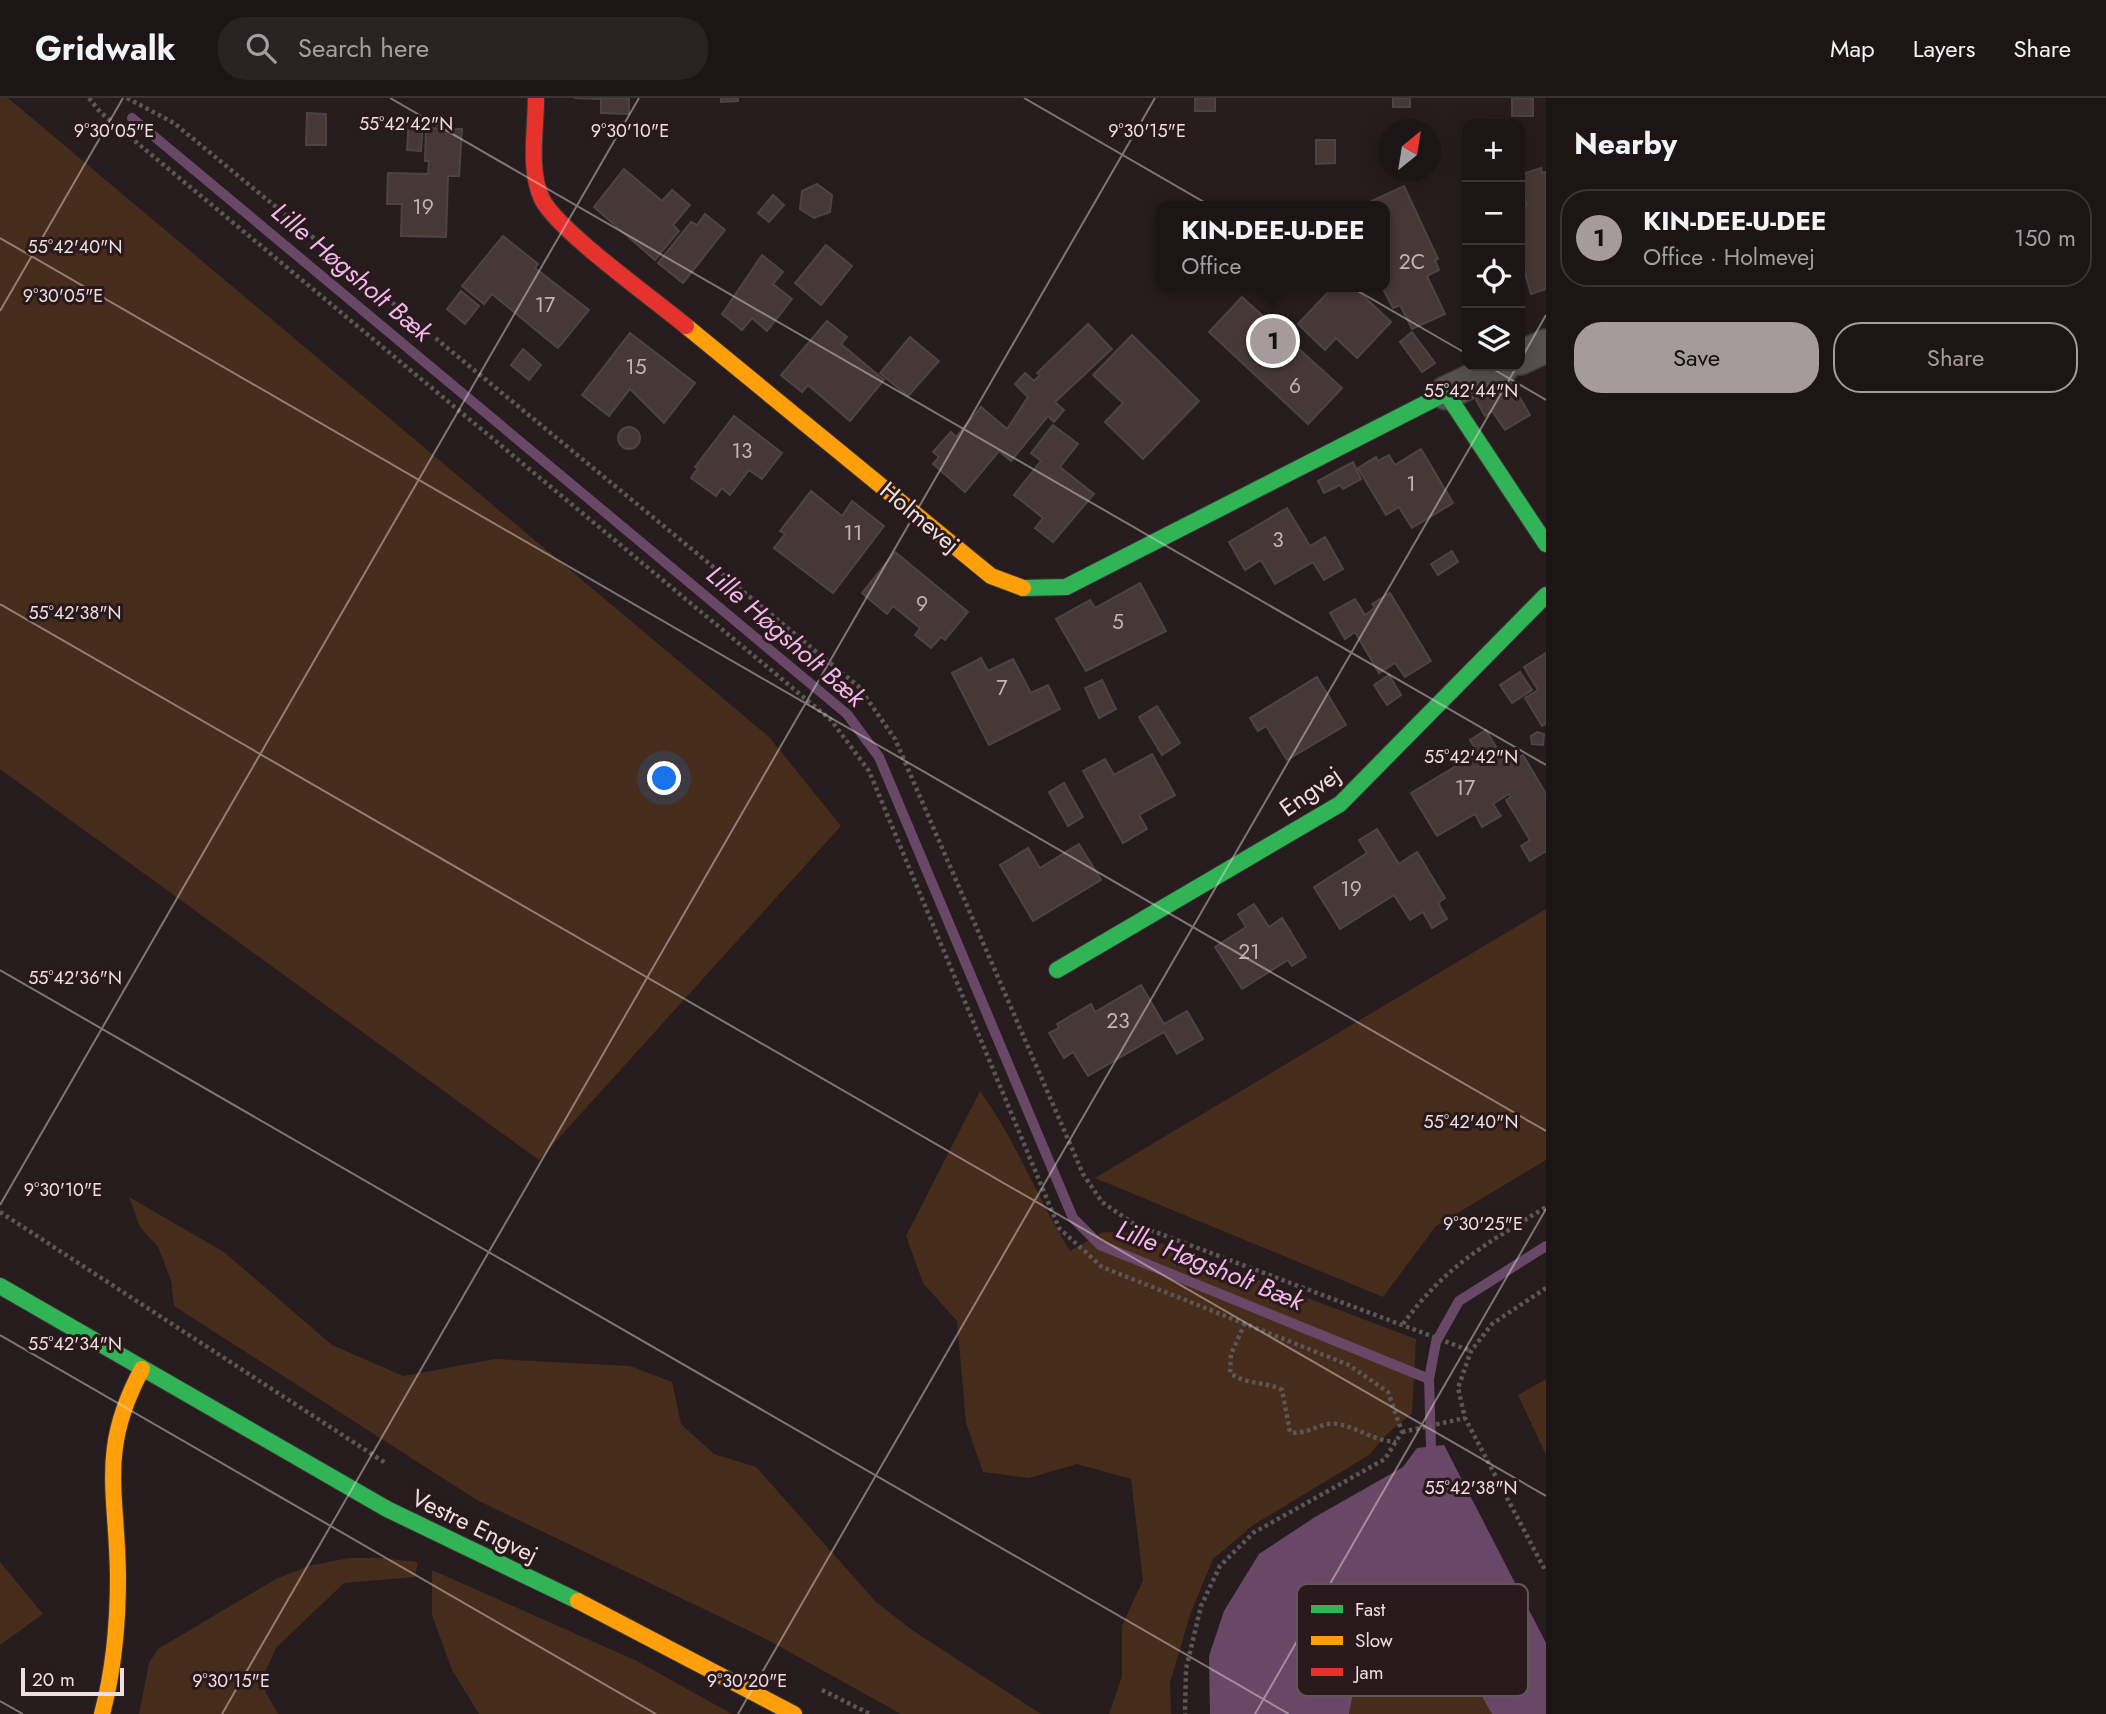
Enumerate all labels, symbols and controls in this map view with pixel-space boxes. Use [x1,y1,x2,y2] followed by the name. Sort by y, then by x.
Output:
[218,17,708,80] search box
[35,25,176,72] text: Gridwalk
[242,29,280,67] icon: search
[298,29,429,67] text: Search here
[1830,31,1875,66] text: Map
[1913,31,1975,66] text: Layers
[2013,31,2071,66] text: Share
[359,111,453,137] text: 55°42'42"N
[74,118,154,144] text: 9°30'05"E
[591,118,669,144] text: 9°30'10"E
[1108,118,1186,144] text: 9°30'15"E
[1378,119,1441,182] north arrow
[1462,119,1525,371] map controls
[1462,119,1525,182] button: +
[1574,122,1677,165] text: Nearby
[1462,182,1525,245] button: −
[412,192,434,222] house number: 19
[263,193,442,352] water label: Lille Høgsholt Bæk
[1156,201,1390,292] popup
[1643,202,1827,240] text: KIN-DEE-U-DEE
[1181,211,1365,249] text: KIN-DEE-U-DEE
[1593,221,1605,255] text: 1
[2014,221,2076,255] text: 150 m
[28,234,122,260] text: 55°42'40"N
[1643,240,1815,274] text: Office · Holmevej
[1462,245,1525,308] button: locate
[1399,247,1425,277] house number: 2C
[1181,249,1241,283] text: Office
[23,283,103,309] text: 9°30'05"E
[535,290,555,320] house number: 17
[1462,308,1525,371] button: layers
[1250,315,1296,367] pin: 1
[1574,322,1819,393] button: Save
[1833,322,2078,393] button: Share
[625,352,647,382] house number: 15
[1289,371,1301,401] house number: 6
[1424,378,1518,404] text: 55°42'44"N
[732,436,752,466] house number: 13
[1406,469,1416,499] house number: 1
[872,473,968,561] street label: Holmevej
[844,518,862,548] house number: 11
[1272,525,1284,555] house number: 3
[698,556,875,717] water label: Lille Høgsholt Bæk
[916,589,928,619] house number: 9
[28,600,122,626] text: 55°42'38"N
[1112,607,1124,637] house number: 5
[996,673,1008,703] house number: 7
[1424,744,1518,770] text: 55°42'42"N
[1272,757,1348,825] street label: Engvej
[647,761,681,795] your location
[1455,773,1475,803] house number: 17
[1340,874,1362,904] house number: 19
[1238,937,1260,967] house number: 21
[28,965,122,991] text: 55°42'36"N
[1106,1006,1130,1036] house number: 23
[1424,1109,1518,1135] text: 55°42'40"N
[24,1177,102,1203] text: 9°30'10"E
[1110,1210,1311,1321] water label: Lille Høgsholt Bæk
[1443,1211,1523,1237] text: 9°30'25"E
[28,1331,122,1357] text: 55°42'34"N
[1424,1475,1518,1501] text: 55°42'38"N
[406,1480,544,1572] street label: Vestre Engvej
[1297,1584,1528,1696] legend
[1355,1596,1386,1623] text: Fast
[1355,1627,1393,1654] text: Slow
[1352,1659,1384,1686] text: Jam
[21,1665,124,1697] scale bar
[32,1666,75,1693] text: 20 m
[192,1668,270,1694] text: 9°30'15"E
[707,1668,787,1694] text: 9°30'20"E

